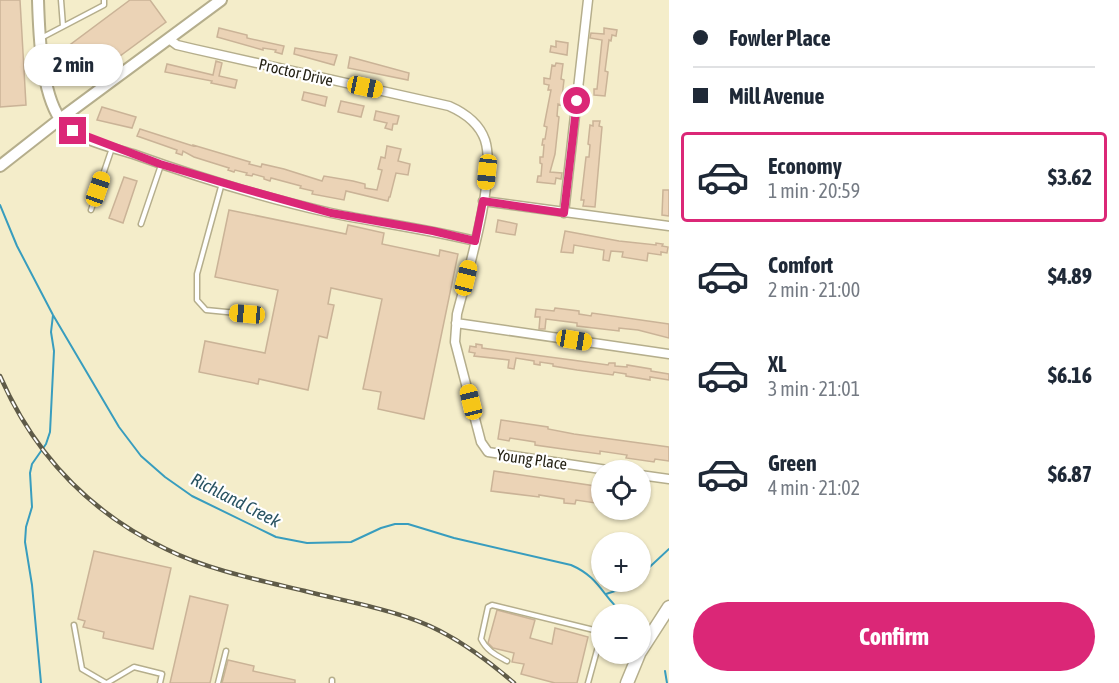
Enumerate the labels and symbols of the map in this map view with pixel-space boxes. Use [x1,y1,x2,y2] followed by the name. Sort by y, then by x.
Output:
[23,44,122,86] callout: 2 min
[257,55,335,89] street label: Proctor Drive
[346,74,384,100] car
[563,87,590,114] route start
[59,117,86,144] route end
[476,153,498,191] car
[84,169,112,209] car
[453,258,479,298] car
[228,303,266,325] car
[555,328,593,352] car
[458,382,484,422] car
[495,445,568,474] street label: Young Place
[188,468,285,532] water label: Richland Creek

